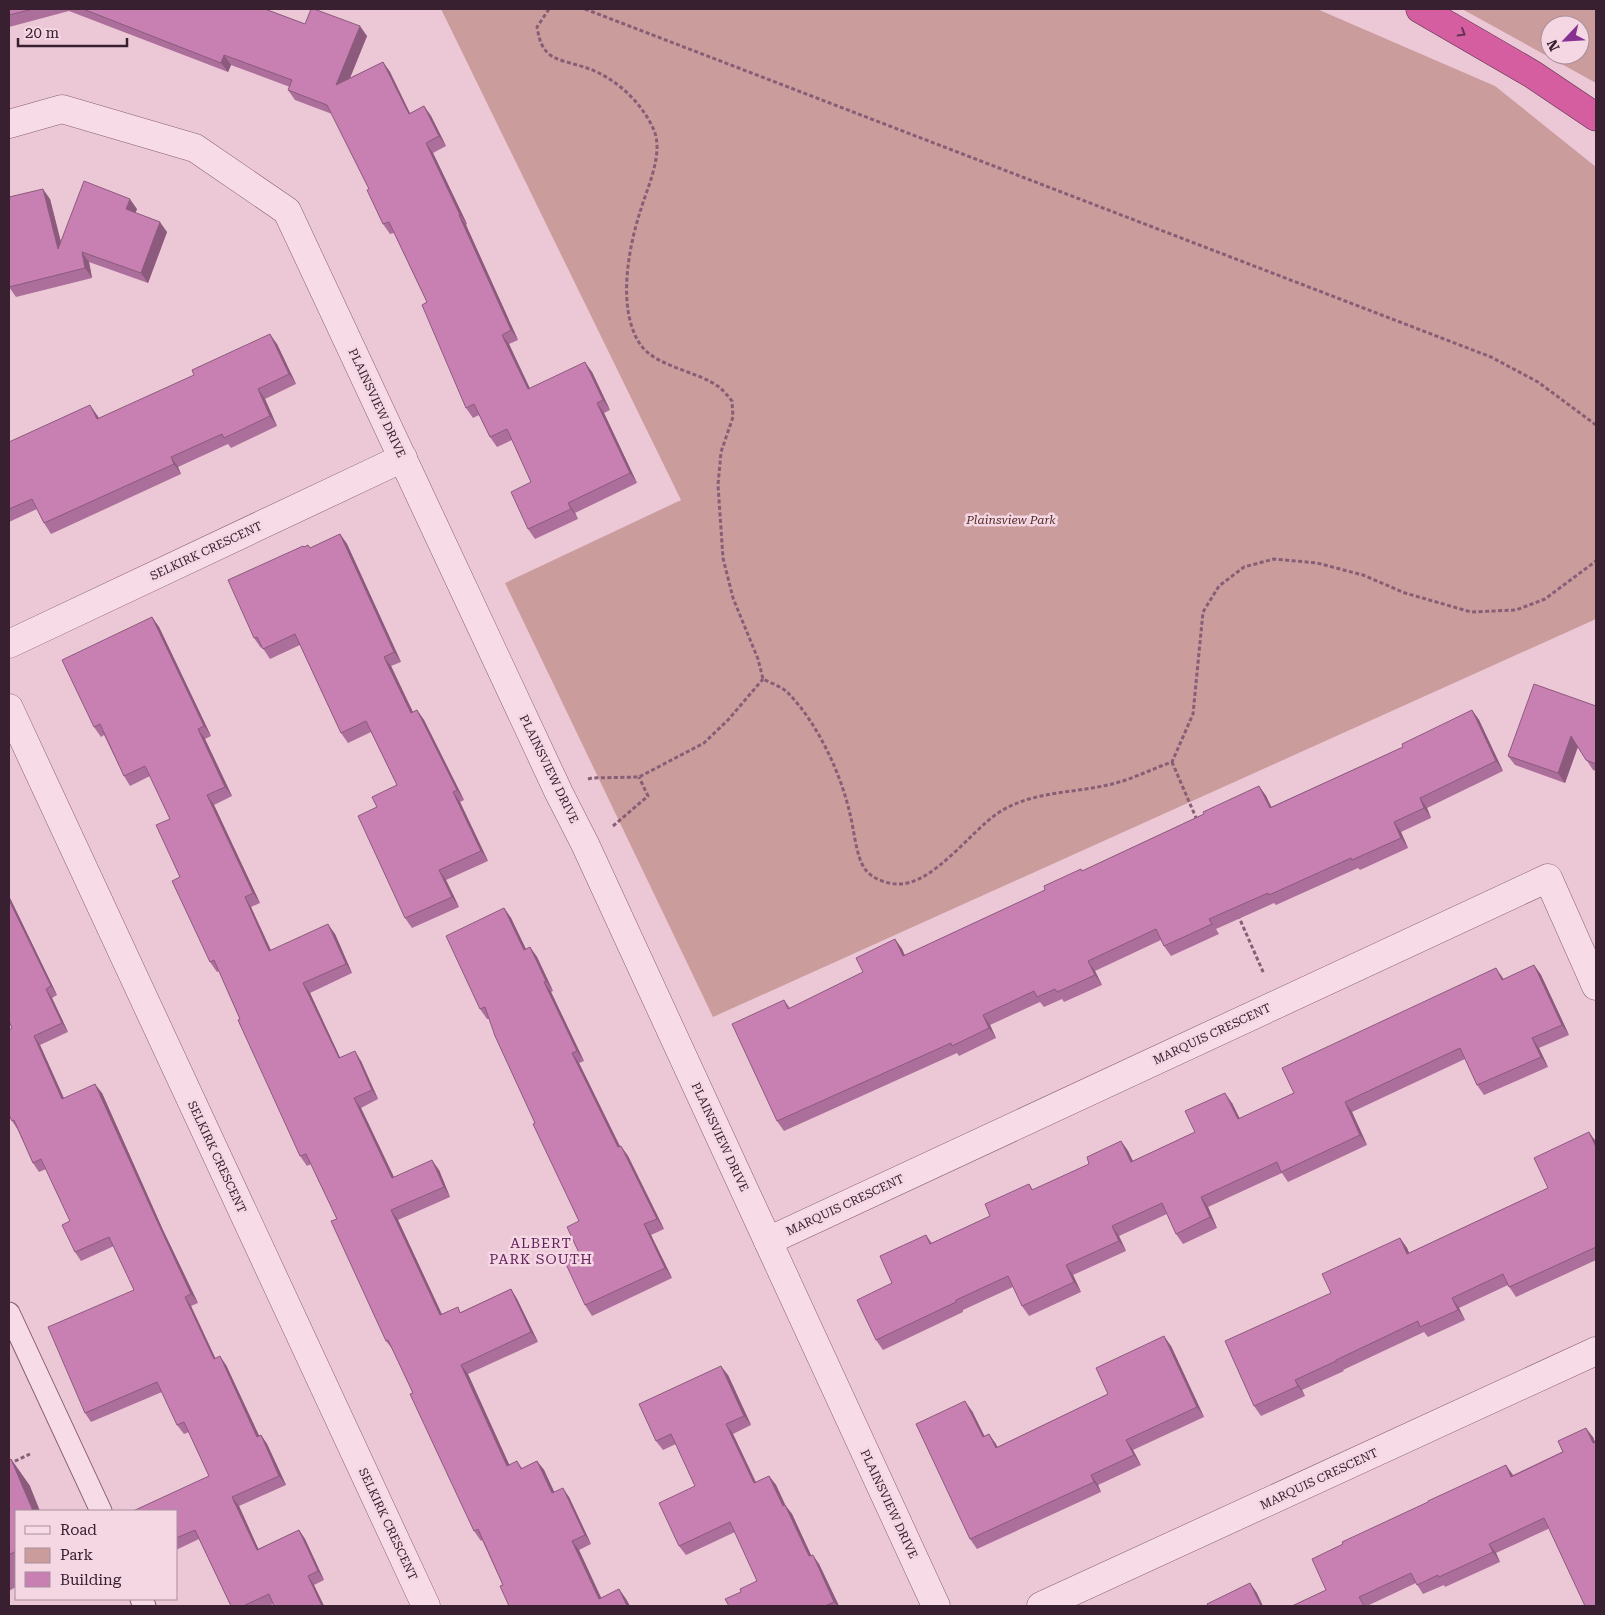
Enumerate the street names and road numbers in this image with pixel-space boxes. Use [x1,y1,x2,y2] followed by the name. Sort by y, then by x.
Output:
[346,346,408,460] street label: PLAINSVIEW DRIVE
[148,519,264,583] street label: SELKIRK CRESCENT
[517,713,581,825] street label: PLAINSVIEW DRIVE
[1151,1001,1273,1067] street label: MARQUIS CRESCENT
[689,1080,751,1194] street label: PLAINSVIEW DRIVE
[185,1099,249,1215] street label: SELKIRK CRESCENT
[784,1172,906,1238] street label: MARQUIS CRESCENT
[1258,1446,1380,1512] street label: MARQUIS CRESCENT
[858,1447,920,1561] street label: PLAINSVIEW DRIVE
[356,1466,420,1582] street label: SELKIRK CRESCENT

